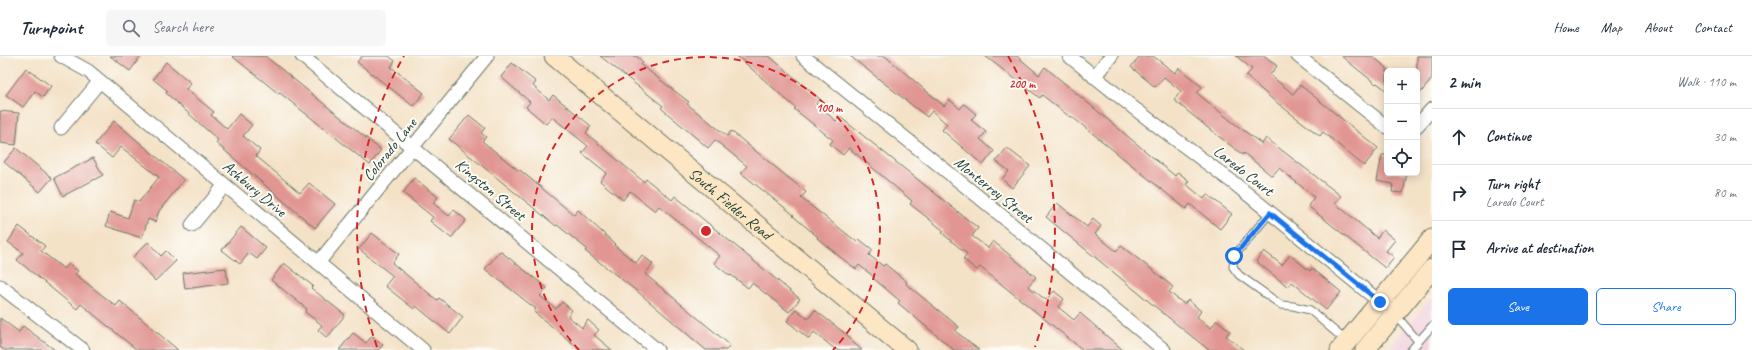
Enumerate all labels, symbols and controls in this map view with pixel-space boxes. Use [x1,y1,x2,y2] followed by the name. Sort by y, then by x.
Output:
[106,10,386,46] search box
[20,16,82,40] text: Turnpoint
[120,17,142,39] icon: search
[152,18,214,37] text: Search here
[1553,19,1579,36] text: Home
[1601,19,1622,36] text: Map
[1644,19,1672,36] text: About
[1694,19,1732,36] text: Contact
[1384,68,1420,176] map controls
[1384,68,1420,104] button: +
[1448,72,1481,93] text: 2 min
[1677,74,1736,90] text: Walk · 110 m
[1009,76,1036,92] text: 200 m
[816,100,843,116] text: 100 m
[1384,104,1420,140] button: −
[358,113,422,185] street label: Colorado Lane
[1448,126,1470,148] icon: ahead
[1486,127,1531,146] text: Continue
[1714,129,1736,145] text: 30 m
[1384,140,1420,176] button: locate
[1209,141,1279,201] street label: Laredo Court
[950,152,1038,229] street label: Monterrey Street
[451,154,531,226] street label: Kingston Street
[218,156,292,222] street label: Ashbury Drive
[684,163,778,246] street label: South Fielder Road
[1486,175,1539,194] text: Turn right
[1448,182,1470,204] icon: right
[1714,185,1736,201] text: 80 m
[1486,194,1544,210] text: Laredo Court
[699,224,713,238] centre of rings
[1448,238,1470,260] icon: arrive
[1486,239,1593,258] text: Arrive at destination
[1225,247,1243,265] route start
[1448,288,1588,325] button: Save
[1596,288,1736,325] button: Share
[1371,293,1389,311] route end

